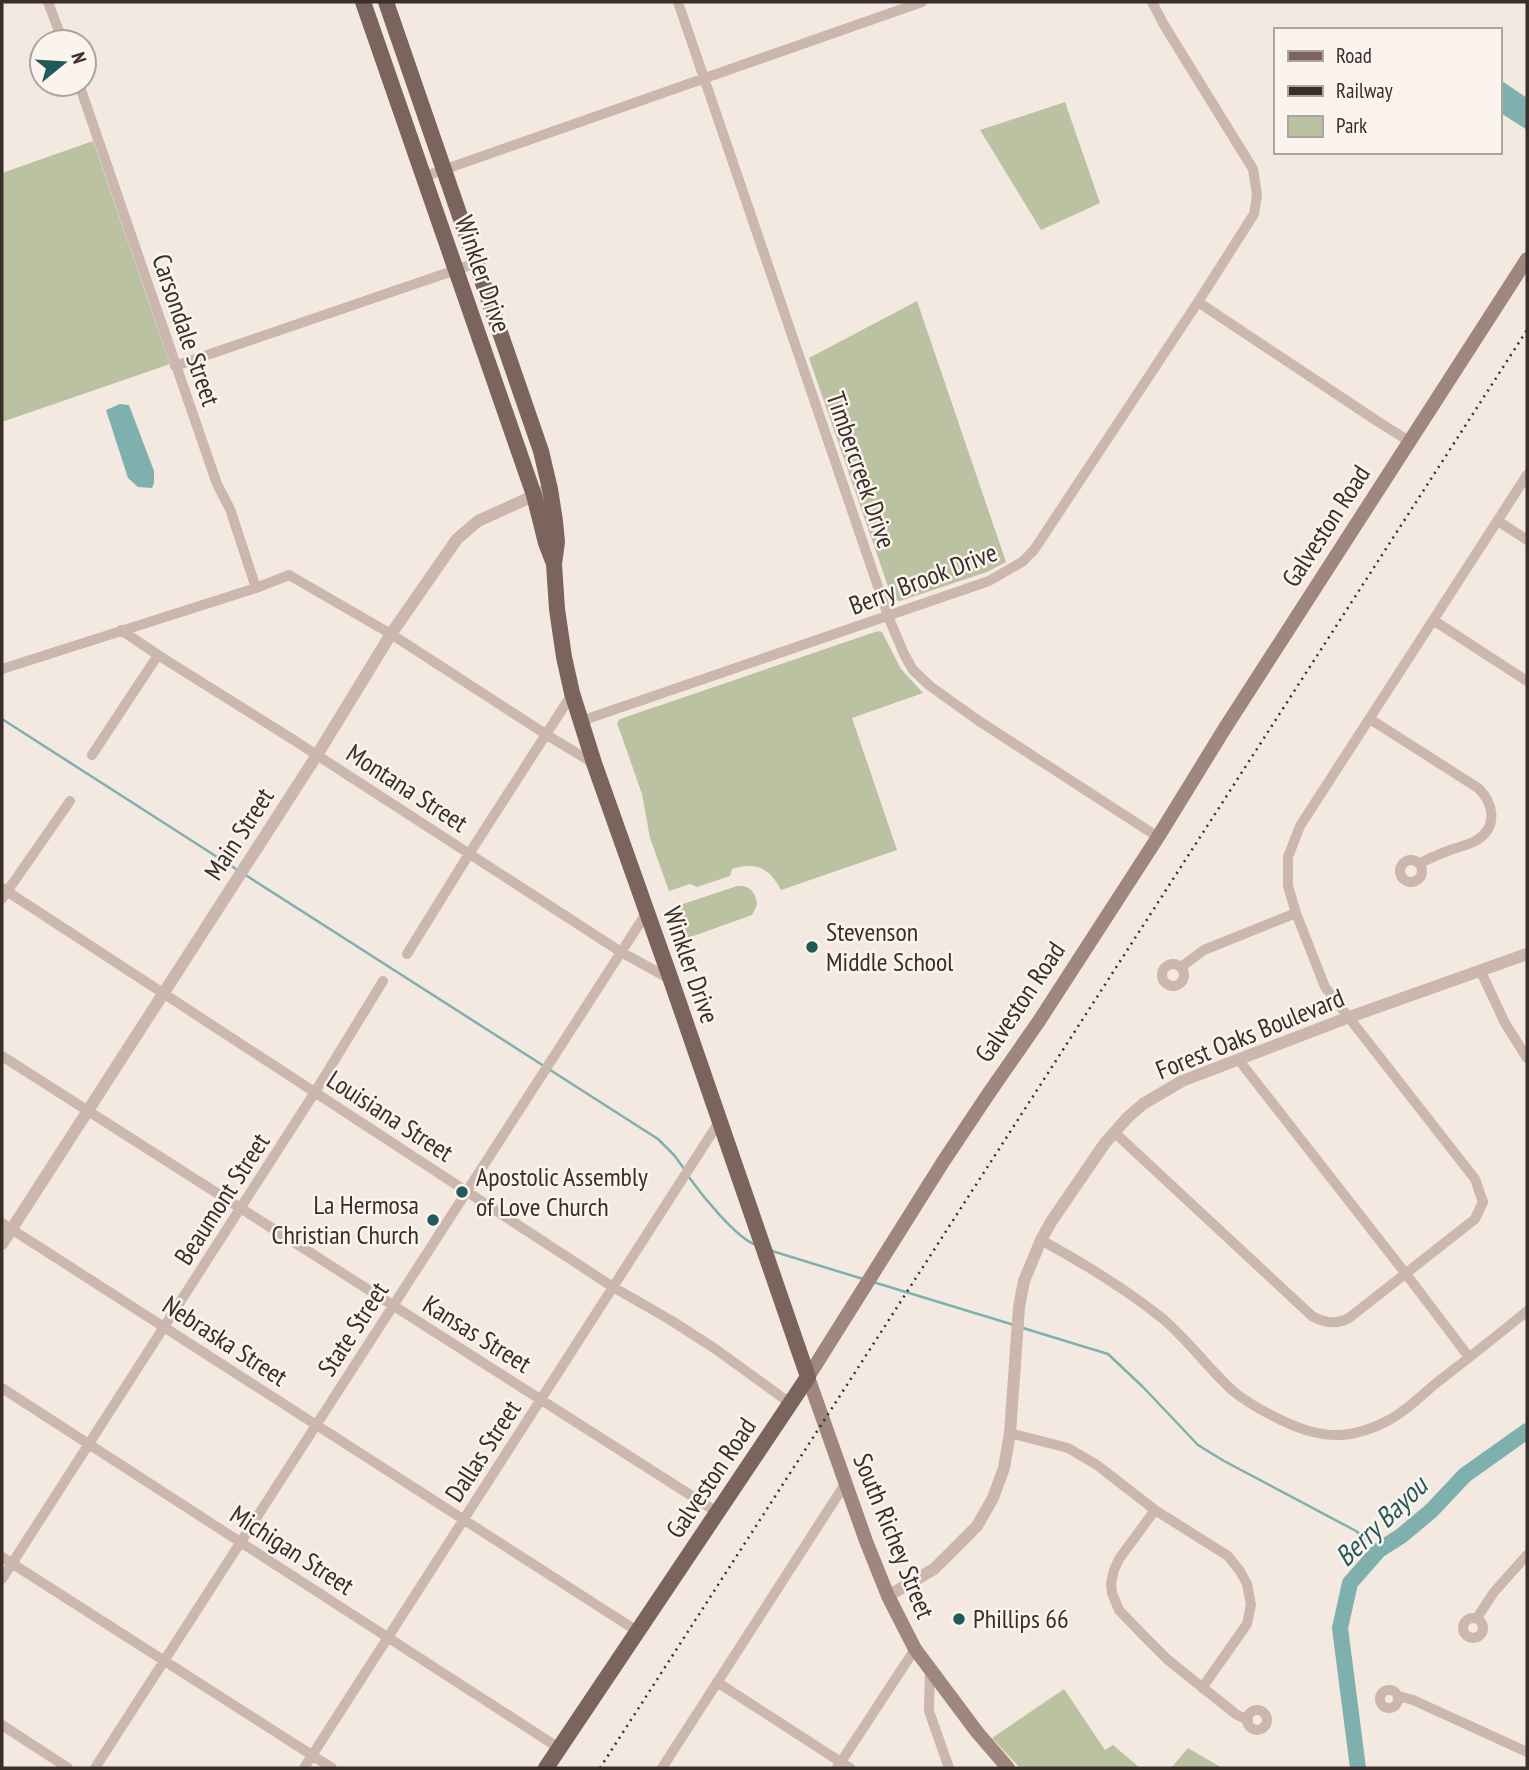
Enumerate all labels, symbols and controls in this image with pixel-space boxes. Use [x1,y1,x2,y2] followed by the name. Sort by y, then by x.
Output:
[28,28,98,98] north arrow
[1274,28,1501,154] legend
[1336,42,1372,69] text: Road
[66,49,92,66] text: N
[1336,77,1393,104] text: Railway
[1336,112,1367,139] text: Park
[448,211,519,337] street label: Winkler Drive
[145,250,228,410] street label: Carsondale Street
[819,387,904,552] street label: Timbercreek Drive
[1274,459,1377,593] street label: Galveston Road
[844,535,1001,622] street label: Berry Brook Drive
[340,736,474,839] street label: Montana Street
[197,781,281,886] street label: Main Street
[656,902,727,1028] street label: Winkler Drive
[826,915,953,978] place label: Stevenson Middle School
[967,935,1072,1068] street label: Galveston Road
[804,939,820,955] marker: Stevenson Middle School
[1151,981,1349,1086] street label: Forest Oaks Boulevard
[321,1063,460,1169] street label: Louisiana Street
[167,1127,276,1271] street label: Beaumont Street
[476,1160,648,1223] place label: Apostolic Assembly of Love Church
[454,1184,470,1200] marker: Apostolic Assembly of Love Church
[272,1188,419,1251] place label: La Hermosa Christian Church
[425,1212,441,1228] marker: La Hermosa Christian Church
[310,1275,395,1382] street label: State Street
[417,1287,537,1380] street label: Kansas Street
[157,1288,294,1393] street label: Nebraska Street
[438,1394,528,1508] street label: Dallas Street
[658,1411,763,1544] street label: Galveston Road
[846,1448,943,1623] street label: South Richey Street
[1326,1466,1436,1574] water label: Berry Bayou
[224,1497,360,1602] street label: Michigan Street
[973,1602,1069,1635] place label: Phillips 66
[951,1611,967,1627] marker: Phillips 66

